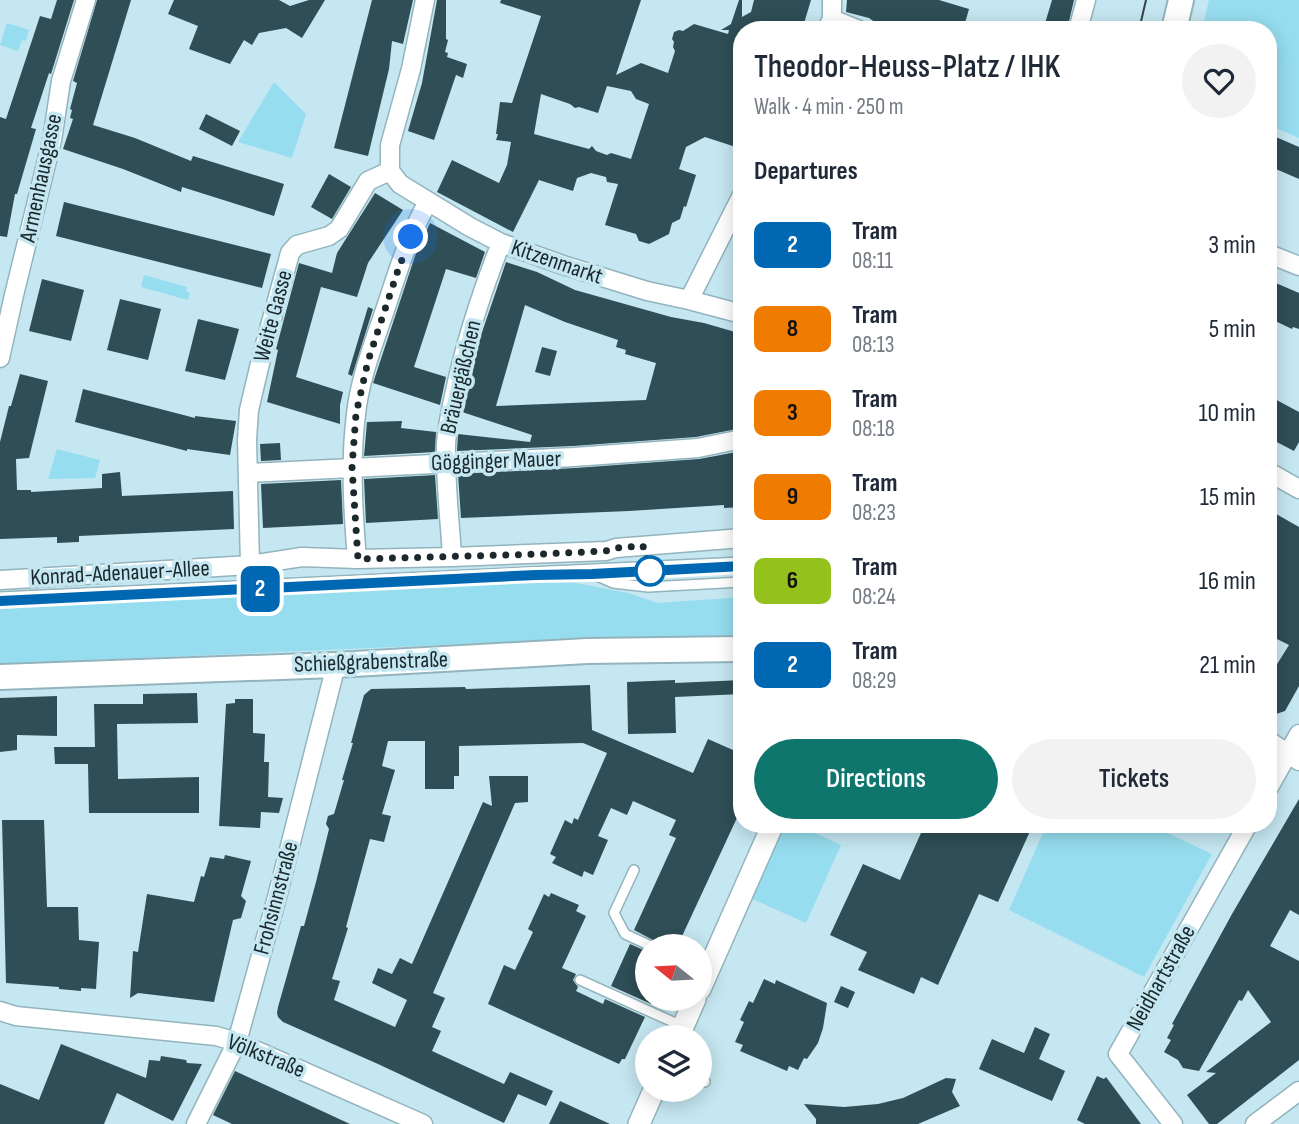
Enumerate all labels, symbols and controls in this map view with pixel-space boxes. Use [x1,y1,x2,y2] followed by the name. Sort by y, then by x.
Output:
[1182,44,1256,118] button: heart
[754,47,1060,87] text: Theodor-Heuss-Platz / IHK
[754,93,904,121] text: Walk · 4 min · 250 m
[14,111,68,246] street label: Armenhausgasse
[754,156,858,187] text: Departures
[852,216,897,247] text: Tram
[393,219,428,254] your location
[787,230,798,259] text: 2
[1208,230,1256,261] text: 3 min
[508,233,606,291] street label: Kitzenmarkt
[852,247,893,275] text: 08:11
[247,267,299,365] street label: Weite Gasse
[852,300,897,331] text: Tram
[787,314,798,343] text: 8
[1209,314,1256,345] text: 5 min
[434,317,488,437] street label: Bräuergäßchen
[852,331,894,359] text: 08:13
[852,384,897,415] text: Tram
[787,398,798,427] text: 3
[1199,398,1256,429] text: 10 min
[852,415,895,443] text: 08:18
[431,445,562,477] street label: Gögginger Mauer
[852,468,897,499] text: Tram
[787,482,798,511] text: 9
[1200,482,1256,513] text: 15 min
[852,499,896,527] text: 08:23
[852,552,897,583] text: Tram
[30,554,210,592] street label: Konrad-Adenauer-Allee
[635,556,665,586] unlabelled marker
[237,566,283,612] line badge: 2
[787,566,798,595] text: 6
[1199,566,1256,597] text: 16 min
[255,574,265,603] text: 2
[852,583,896,611] text: 08:24
[852,636,897,667] text: Tram
[293,645,449,679] street label: Schießgrabenstraße
[787,650,798,679] text: 2
[1199,650,1256,681] text: 21 min
[852,667,896,695] text: 08:29
[754,739,998,819] button: Directions
[1012,739,1256,819] button: Tickets
[247,838,305,958] street label: Frohsinnstraße
[1121,920,1201,1036] street label: Neidhartstraße
[635,934,712,1012] north arrow
[635,934,712,1102] map controls
[635,1025,712,1102] button: layers
[223,1028,309,1084] street label: Völkstraße

